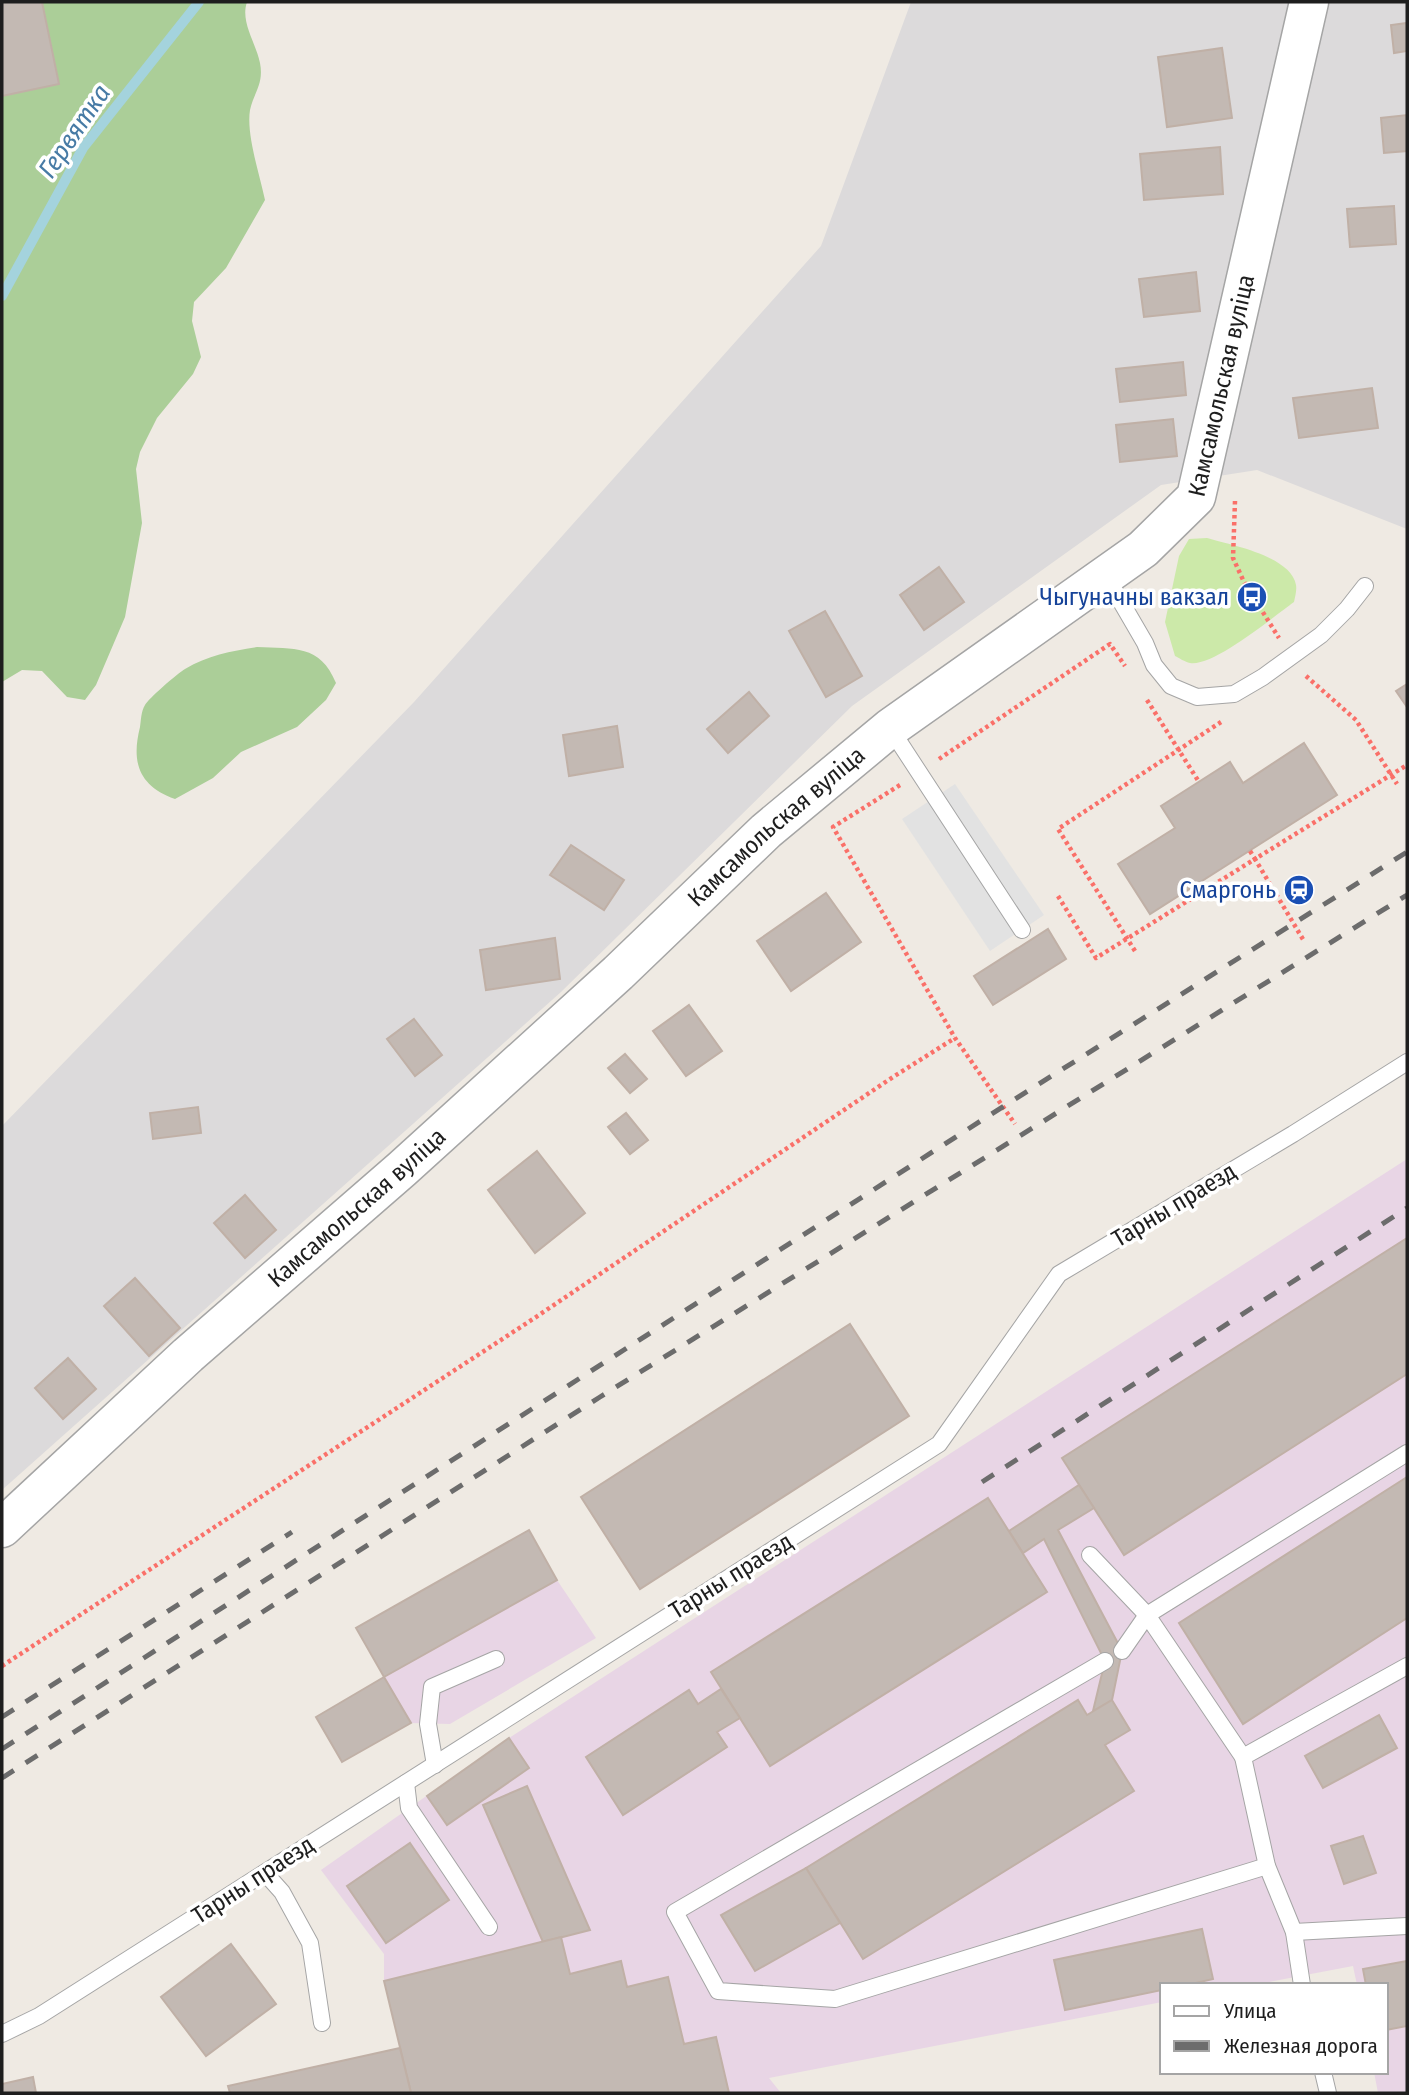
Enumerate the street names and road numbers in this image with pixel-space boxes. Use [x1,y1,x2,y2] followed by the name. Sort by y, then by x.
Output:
[1183,272,1260,499] street label: Камсамольская вуліца
[682,741,870,912] street label: Камсамольская вуліца
[262,1122,451,1293] street label: Камсамольская вуліца
[1107,1157,1241,1253] street label: Тарны праезд
[664,1527,798,1625] street label: Тарны праезд
[187,1830,319,1930] street label: Тарны праезд

